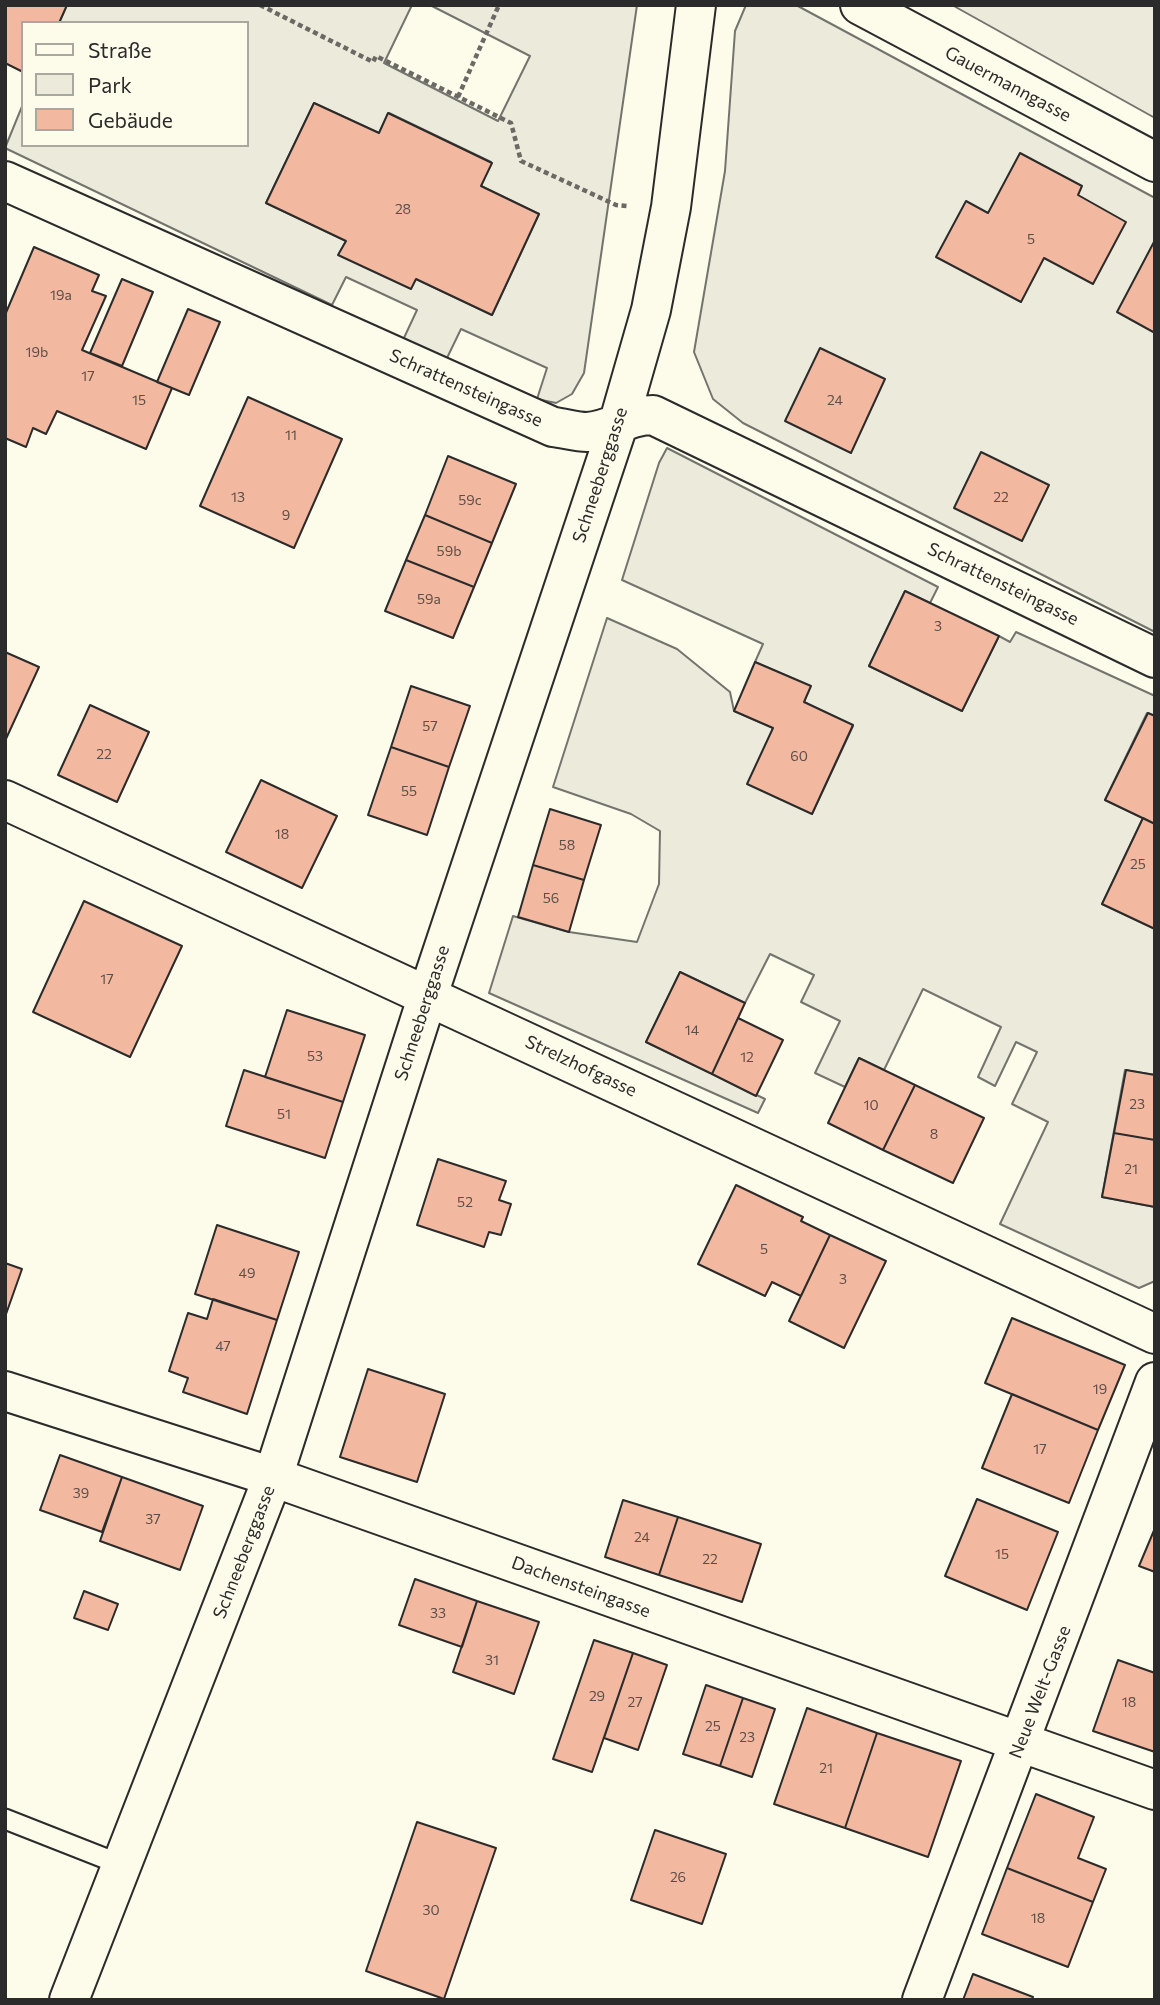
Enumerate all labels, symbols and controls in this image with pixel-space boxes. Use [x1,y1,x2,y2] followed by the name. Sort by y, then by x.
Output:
[21,21,248,147] legend
[88,37,152,62] text: Straße
[941,42,1075,126] street label: Gauermanngasse
[88,72,132,97] text: Park
[88,107,173,132] text: Gebäude
[395,201,411,217] house number: 28
[1027,231,1035,247] house number: 5
[50,287,72,303] house number: 19a
[26,344,48,360] house number: 19b
[386,345,546,431] street label: Schrattensteingasse
[81,368,95,384] house number: 17
[132,392,146,408] house number: 15
[827,392,843,408] house number: 24
[568,405,632,545] street label: Schneeberggasse
[285,427,297,443] house number: 11
[231,489,245,505] house number: 13
[993,489,1009,505] house number: 22
[458,492,482,508] house number: 59c
[282,507,290,523] house number: 9
[924,538,1082,630] street label: Schrattensteingasse
[437,543,461,559] house number: 59b
[417,591,441,607] house number: 59a
[934,618,942,634] house number: 3
[422,718,438,734] house number: 57
[96,746,112,762] house number: 22
[790,748,808,764] house number: 60
[401,783,417,799] house number: 55
[275,826,289,842] house number: 18
[559,837,575,853] house number: 58
[1130,856,1146,872] house number: 25
[543,890,559,906] house number: 56
[390,943,454,1083] street label: Schneeberggasse
[100,971,114,987] house number: 17
[685,1022,699,1038] house number: 14
[522,1031,640,1101] street label: Strelzhofgasse
[307,1048,323,1064] house number: 53
[740,1049,754,1065] house number: 12
[1129,1096,1145,1112] house number: 23
[863,1097,879,1113] house number: 10
[277,1106,291,1122] house number: 51
[930,1126,938,1142] house number: 8
[1124,1161,1138,1177] house number: 21
[457,1194,473,1210] house number: 52
[760,1241,768,1257] house number: 5
[239,1265,255,1281] house number: 49
[839,1271,847,1287] house number: 3
[215,1338,231,1354] house number: 47
[1093,1381,1107,1397] house number: 19
[1033,1441,1047,1457] house number: 17
[209,1482,279,1622] street label: Schneeberggasse
[73,1485,89,1501] house number: 39
[145,1511,161,1527] house number: 37
[634,1529,650,1545] house number: 24
[995,1546,1009,1562] house number: 15
[702,1551,718,1567] house number: 22
[509,1552,653,1622] street label: Dachensteingasse
[430,1605,446,1621] house number: 33
[1005,1622,1075,1762] street label: Neue Welt-Gasse
[485,1652,499,1668] house number: 31
[589,1688,605,1704] house number: 29
[627,1694,643,1710] house number: 27
[1122,1694,1136,1710] house number: 18
[705,1718,721,1734] house number: 25
[739,1729,755,1745] house number: 23
[819,1760,833,1776] house number: 21
[670,1869,686,1885] house number: 26
[422,1902,440,1918] house number: 30
[1031,1910,1045,1926] house number: 18

